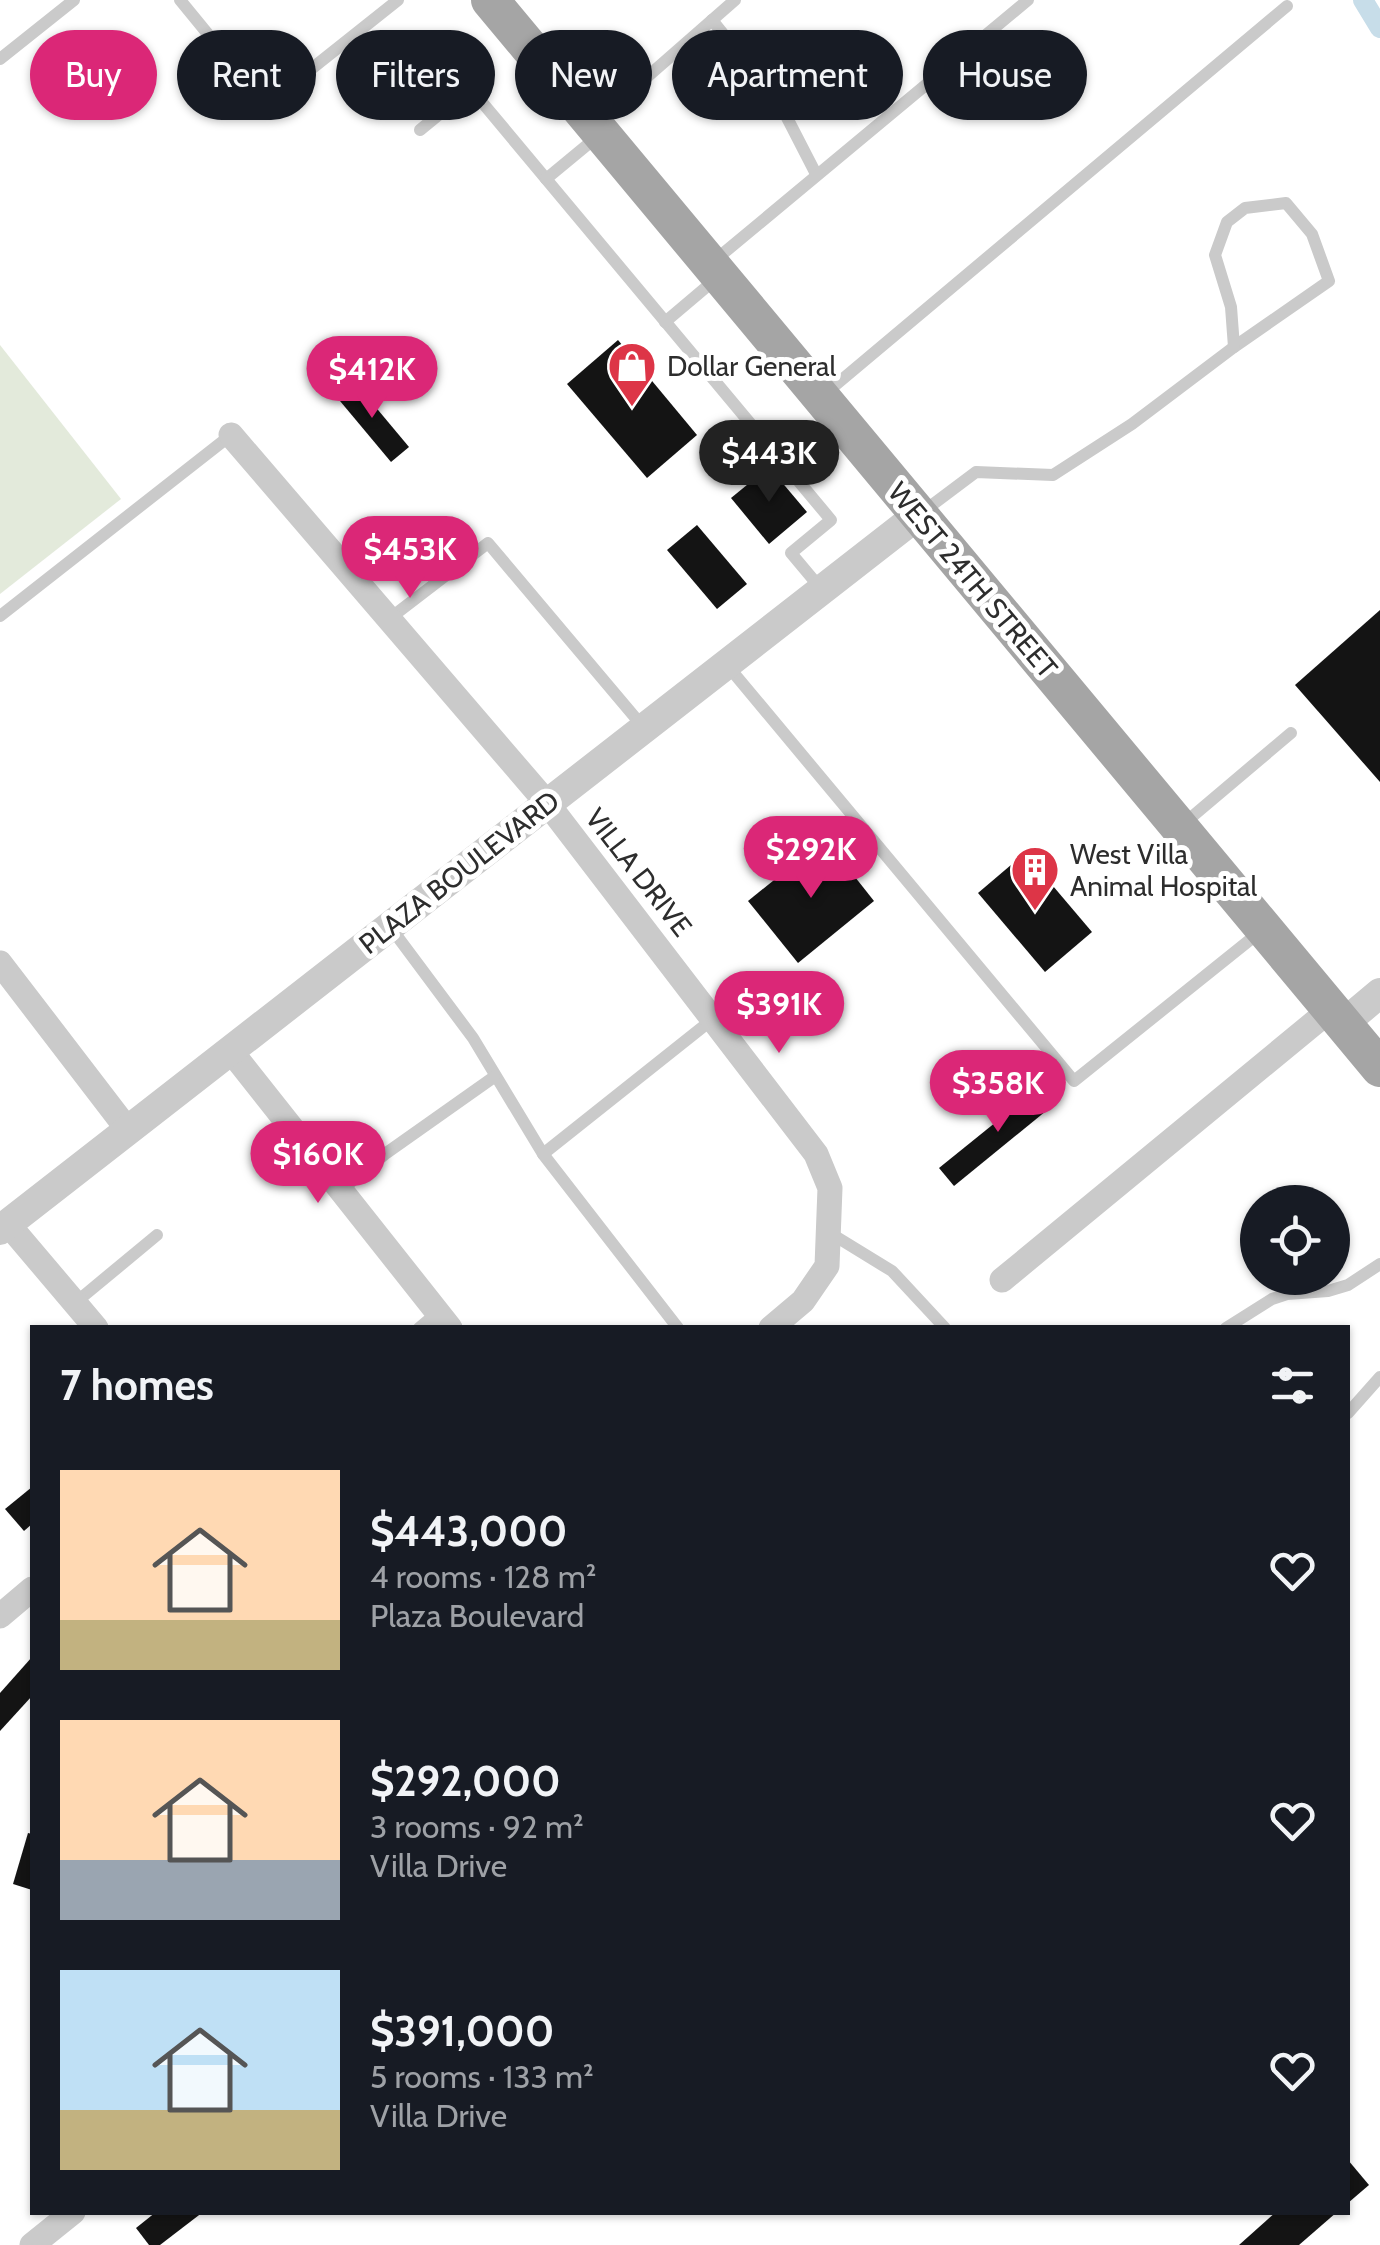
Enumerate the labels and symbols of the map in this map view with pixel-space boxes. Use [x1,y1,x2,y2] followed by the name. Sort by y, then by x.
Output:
[302,336,442,421] pin: $412K
[606,340,658,408] shop icon: Dollar General
[667,349,836,383] place label: Dollar General
[699,420,839,505] pin: $443K
[881,475,1065,685] street label: WEST 24TH STREET
[340,516,480,601] pin: $453K
[352,783,566,961] street label: PLAZA BOULEVARD
[579,801,699,943] street label: VILLA DRIVE
[741,816,881,901] pin: $292K
[1070,837,1258,903] place label: West Villa Animal Hospital
[1009,844,1061,912] building icon: West Villa Animal Hospital
[709,971,849,1056] pin: $391K
[928,1050,1068,1135] pin: $358K
[248,1121,388,1206] pin: $160K

